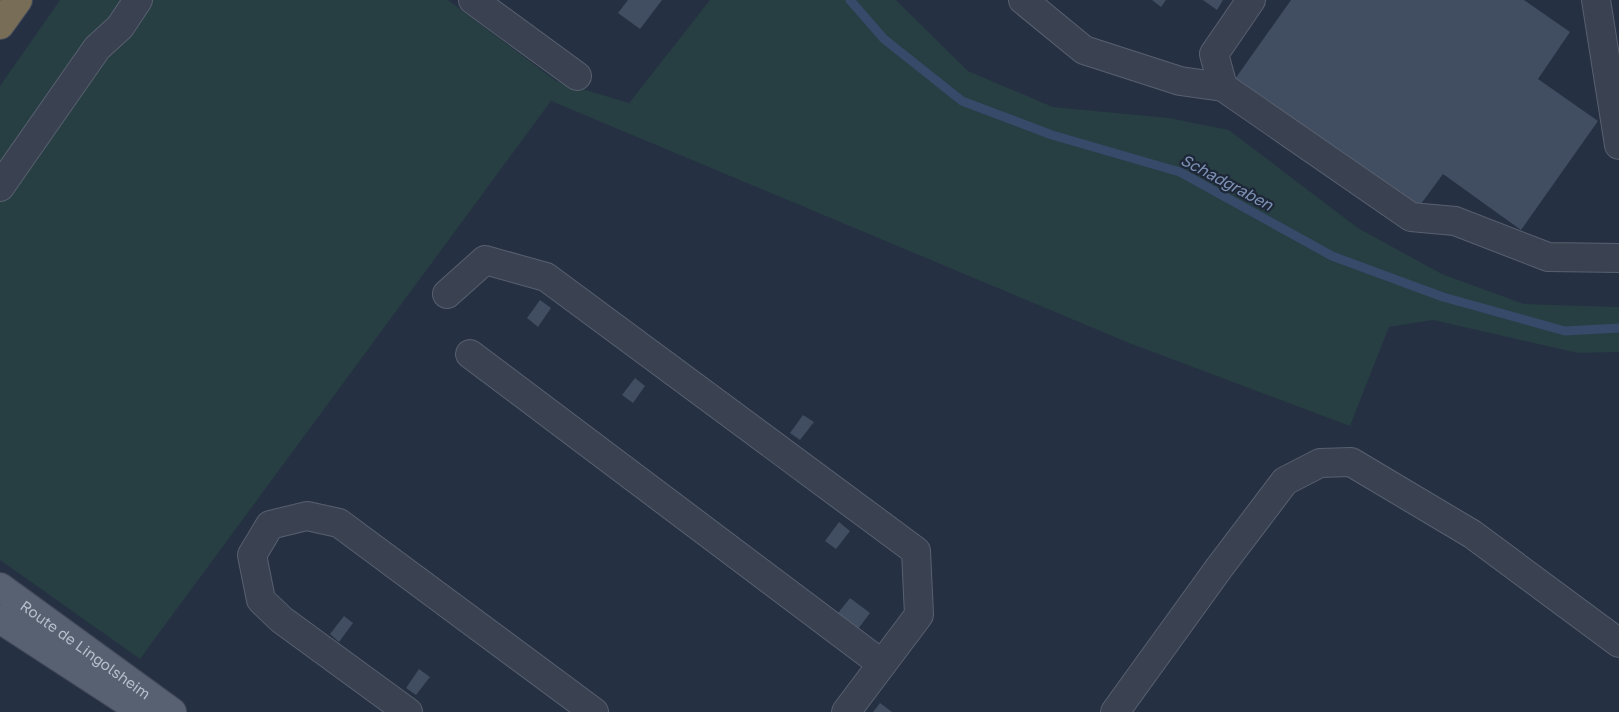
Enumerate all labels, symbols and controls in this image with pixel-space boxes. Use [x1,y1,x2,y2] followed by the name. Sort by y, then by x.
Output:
[1177,149,1278,215] water label: Schadgraben
[17,596,154,703] street label: Route de Lingolsheim

